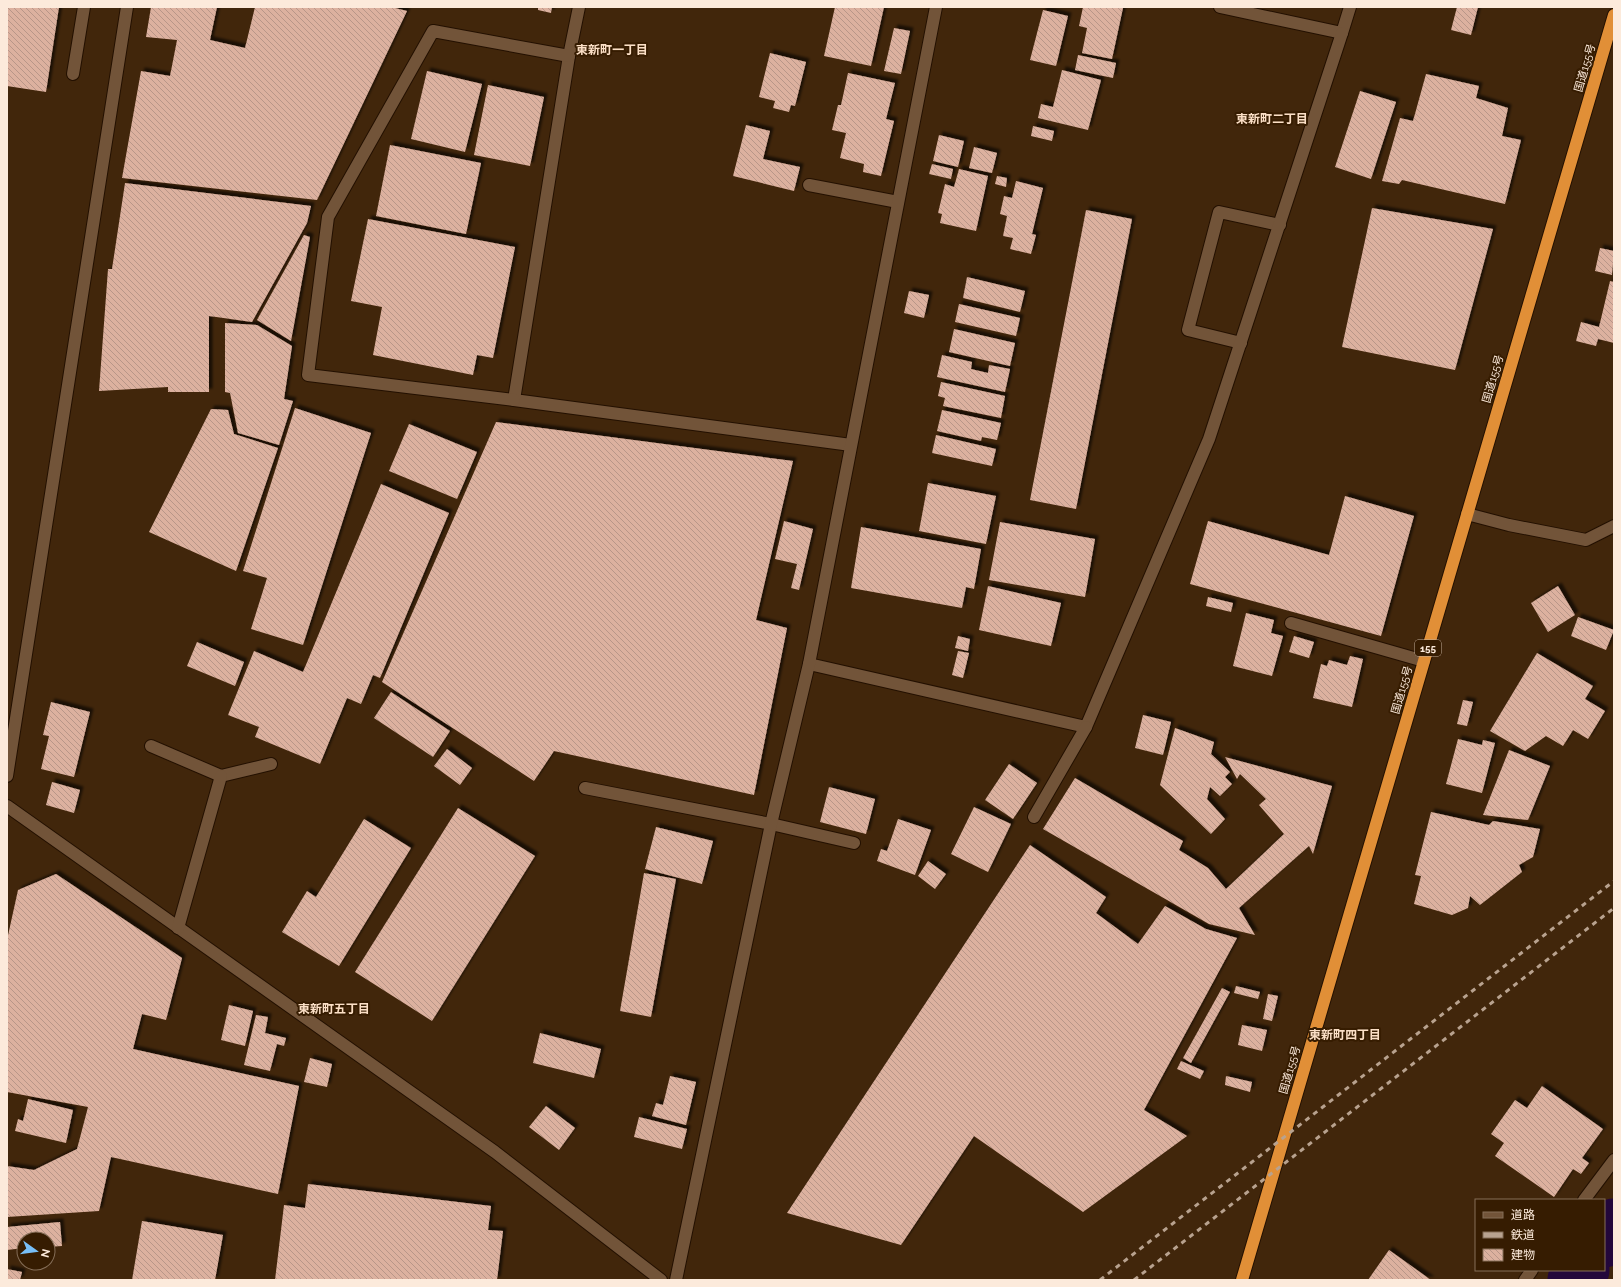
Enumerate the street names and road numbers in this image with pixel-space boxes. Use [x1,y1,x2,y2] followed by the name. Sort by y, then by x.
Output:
[1572,42,1598,94] street label: 国道155号
[1480,353,1506,405] street label: 国道155号
[1415,640,1441,656] road number: 155
[1389,664,1415,716] street label: 国道155号
[1277,1044,1303,1096] street label: 国道155号

